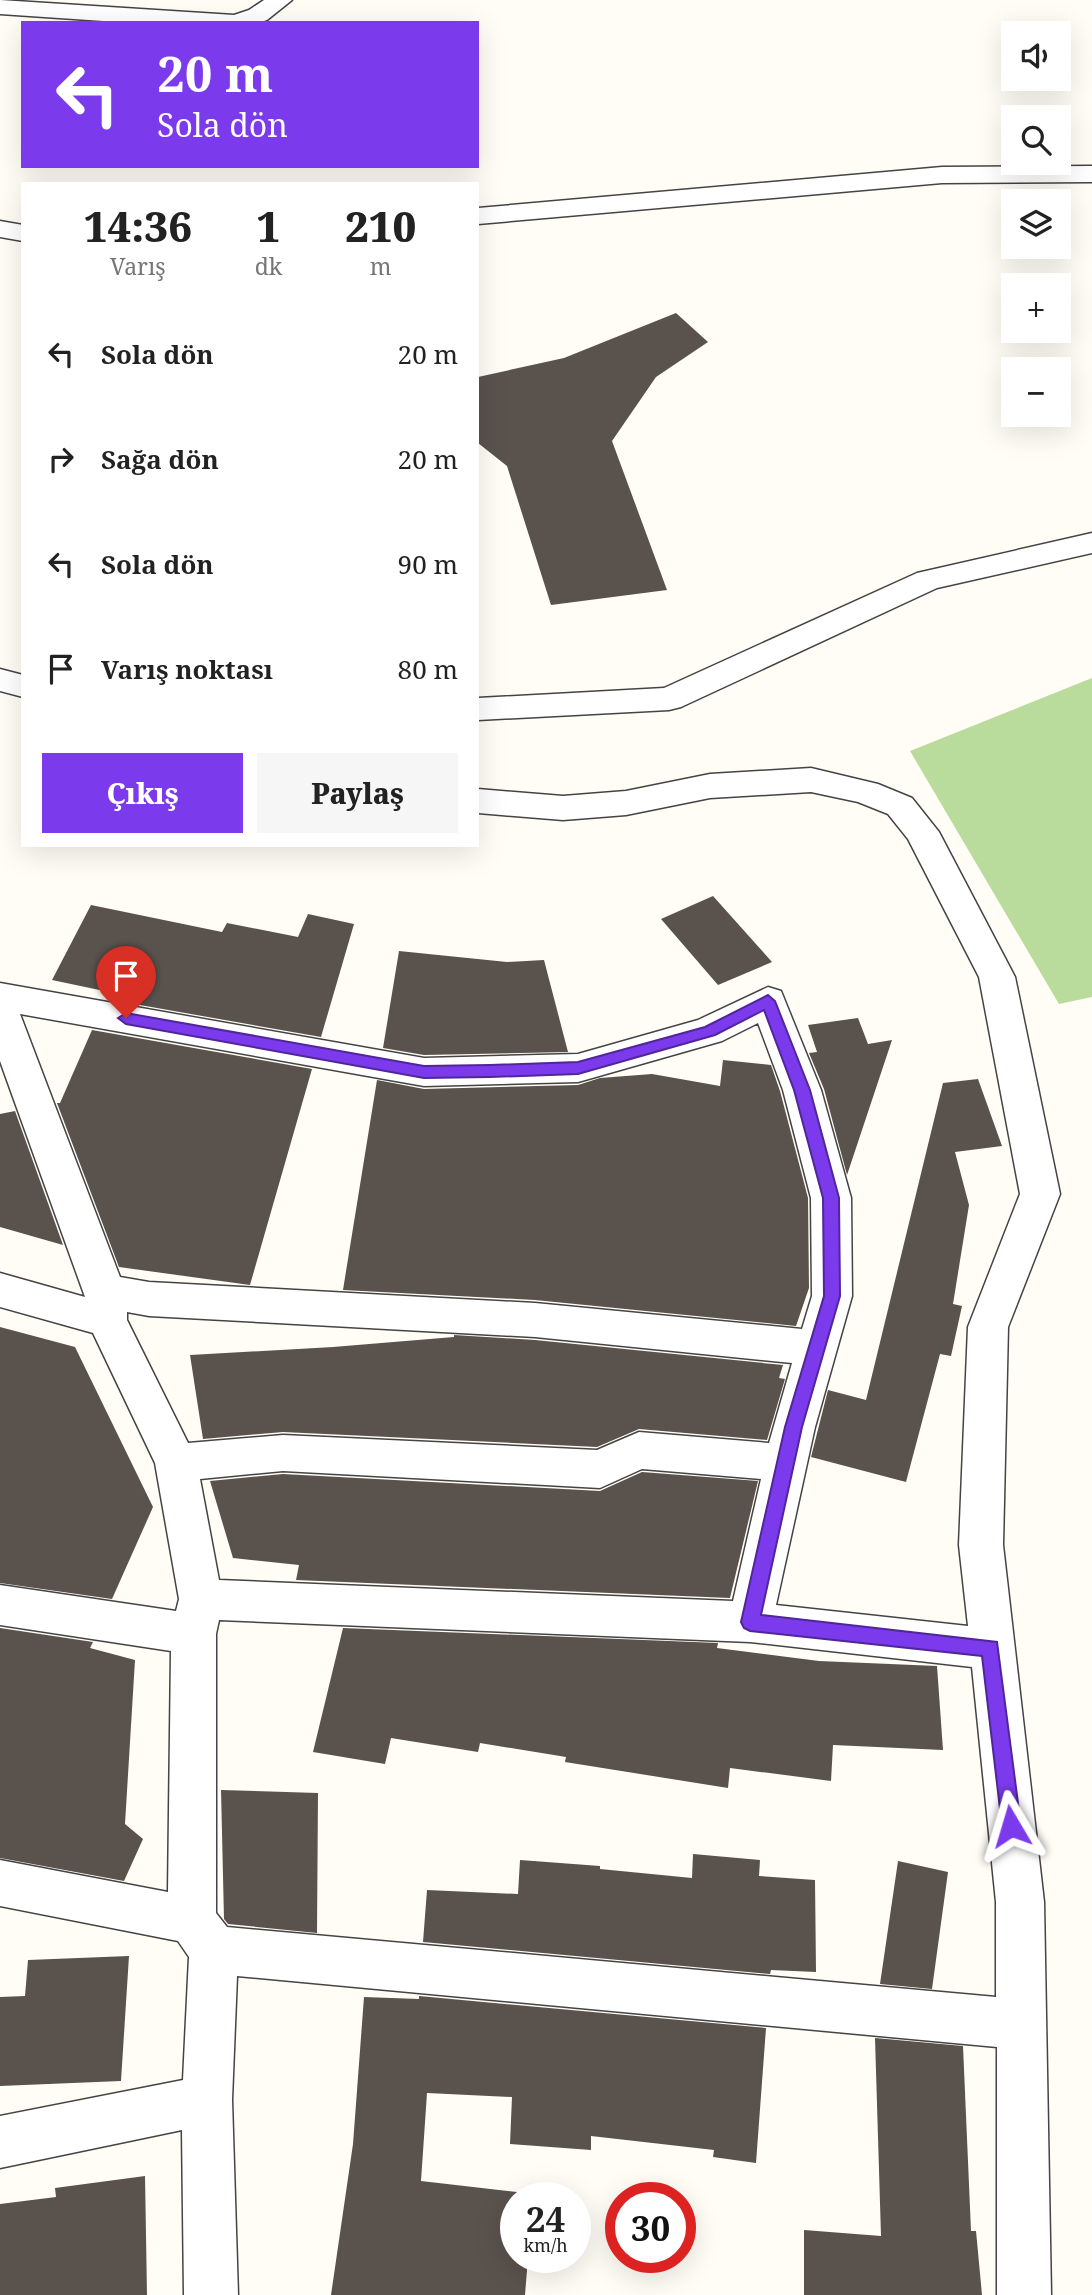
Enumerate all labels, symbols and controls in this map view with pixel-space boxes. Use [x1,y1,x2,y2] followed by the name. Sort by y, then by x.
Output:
[1001,21,1071,427] map controls
[1001,21,1071,91] button: sound
[157,40,273,106] text: 20 m
[42,49,133,140] icon: left
[157,103,288,146] text: Sola dön
[1001,105,1071,175] button: search
[1001,189,1071,259] button: layers
[84,197,192,254] text: 14:36
[257,197,280,254] text: 1
[345,197,416,254] text: 210
[110,250,166,282] text: Varış
[255,250,282,282] text: dk
[370,250,391,282] text: m
[1001,273,1071,343] button: +
[42,335,80,373] icon: left
[101,336,214,372] text: Sola dön
[398,336,458,372] text: 20 m
[1001,357,1071,427] button: −
[42,440,80,478] icon: right
[101,441,219,477] text: Sağa dön
[398,441,458,477] text: 20 m
[42,545,80,583] icon: left
[101,546,214,582] text: Sola dön
[398,546,458,582] text: 90 m
[42,650,80,688] icon: arrive
[101,651,273,687] text: Varış noktası
[398,651,458,687] text: 80 m
[42,753,243,833] button: Çıkış
[257,753,458,833] button: Paylaş
[96,946,156,1018] pin
[107,957,145,995] icon: arrive
[974,1789,1048,1863] position arrow
[605,2182,696,2273] speed limit sign: 30
[526,2195,565,2242] text: 24
[523,2233,568,2257] text: km/h

